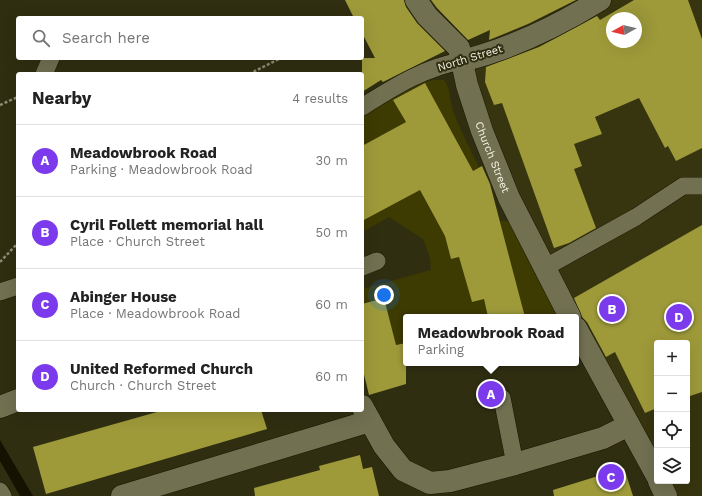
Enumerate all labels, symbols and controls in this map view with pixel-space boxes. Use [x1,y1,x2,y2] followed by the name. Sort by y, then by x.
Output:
[606,12,642,48] north arrow
[16,16,364,60] search box
[30,27,52,49] icon: search
[62,29,150,47] text: Search here
[436,42,504,74] street label: North Street
[32,88,91,108] text: Nearby
[292,91,348,106] text: 4 results
[473,120,513,195] street label: Church Street
[70,144,217,162] text: Meadowbrook Road
[41,153,49,168] text: A
[316,153,348,168] text: 30 m
[70,162,253,177] text: Parking · Meadowbrook Road
[70,216,263,234] text: Cyril Follett memorial hall
[41,225,49,240] text: B
[316,225,348,240] text: 50 m
[70,234,205,249] text: Place · Church Street
[374,285,394,305] your location
[70,288,177,306] text: Abinger House
[599,294,625,324] pin: B
[41,297,49,312] text: C
[315,297,348,312] text: 60 m
[666,302,692,332] pin: D
[70,306,240,321] text: Place · Meadowbrook Road
[403,314,579,366] popup
[418,324,564,342] text: Meadowbrook Road
[654,340,690,484] map controls
[654,340,690,376] button: +
[418,342,464,357] text: Parking
[70,360,253,378] text: United Reformed Church
[40,369,50,384] text: D
[315,369,348,384] text: 60 m
[654,376,690,412] button: −
[70,378,216,393] text: Church · Church Street
[478,379,504,409] pin: A
[654,412,690,448] button: locate
[654,448,690,484] button: layers
[598,462,624,492] pin: C

